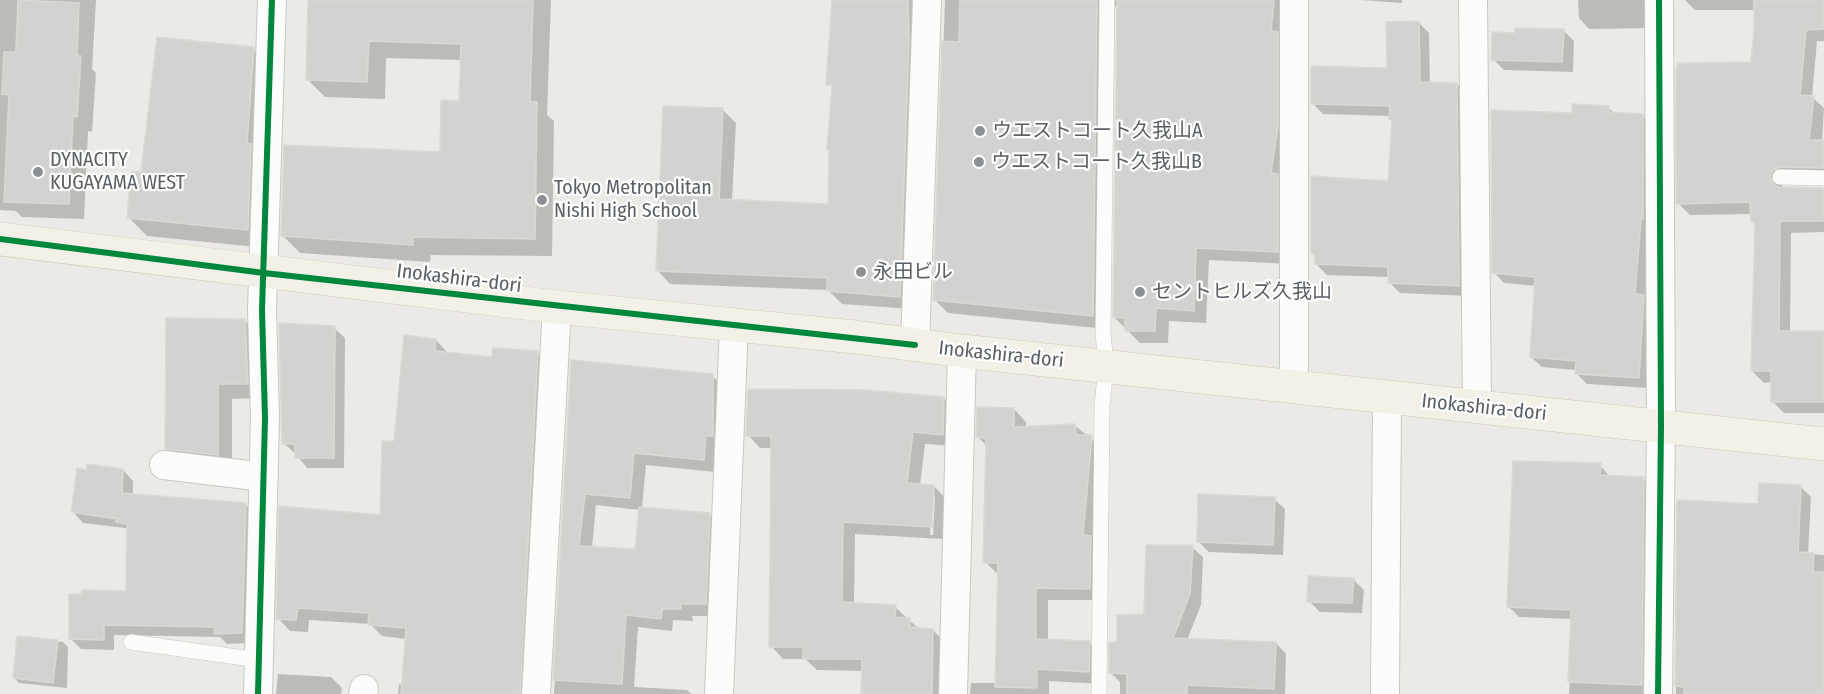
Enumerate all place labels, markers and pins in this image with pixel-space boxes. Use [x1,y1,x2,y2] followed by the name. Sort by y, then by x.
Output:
[992,119,1203,143] place label: ウエストコート久我山A
[973,124,987,138] marker: ウエストコート久我山A
[50,148,185,195] place label: DYNACITY KUGAYAMA WEST
[991,150,1202,174] place label: ウエストコート久我山B
[972,155,986,169] marker: ウエストコート久我山B
[31,165,45,179] marker: DYNACITY KUGAYAMA WEST
[554,176,712,223] place label: Tokyo Metropolitan Nishi High School
[535,193,549,207] marker: Tokyo Metropolitan Nishi High School
[873,260,953,284] place label: 永田ビル
[854,265,868,279] marker: 永田ビル
[1152,280,1332,304] place label: セントヒルズ久我山
[1133,285,1147,299] marker: セントヒルズ久我山

